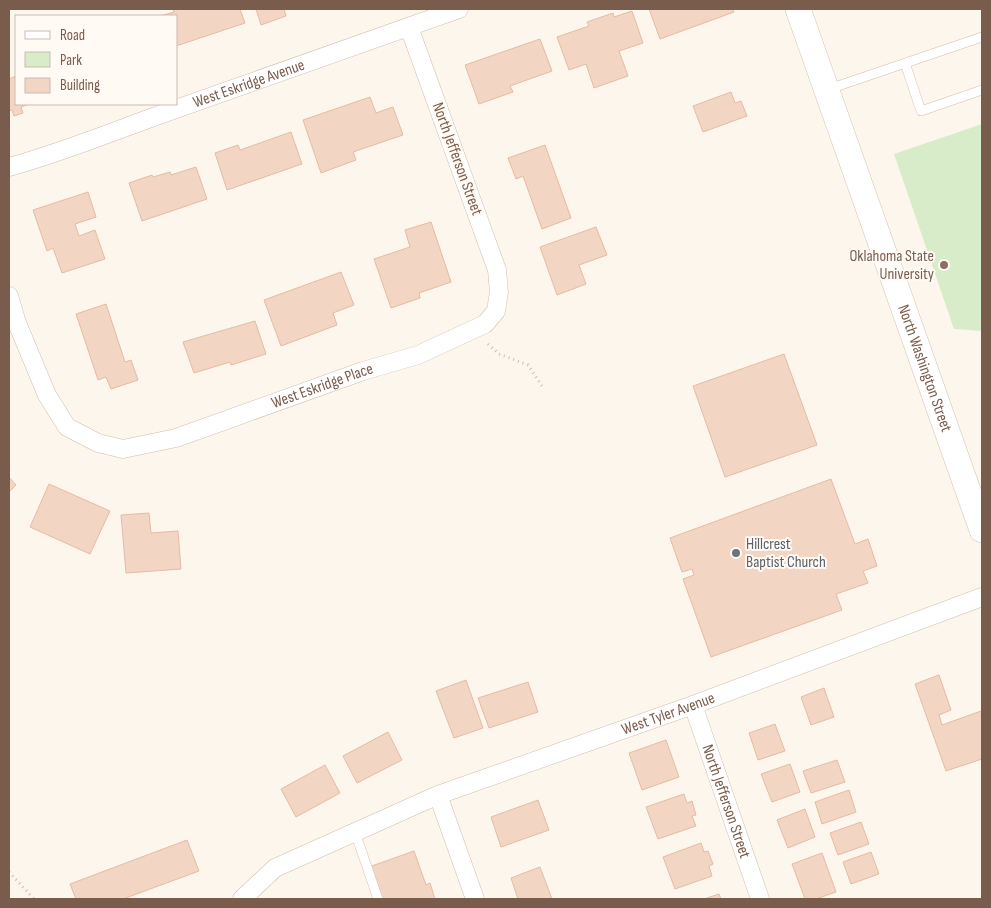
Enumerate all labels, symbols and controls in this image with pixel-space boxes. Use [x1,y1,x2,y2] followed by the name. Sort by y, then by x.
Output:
[15,15,178,105] legend
[60,26,85,45] text: Road
[60,51,82,70] text: Park
[190,55,307,112] street label: West Eskridge Avenue
[60,76,100,95] text: Building
[428,100,486,218] street label: North Jefferson Street
[849,247,934,284] place label: Oklahoma State University
[938,259,950,271] marker: Oklahoma State University
[894,302,956,434] street label: North Washington Street
[269,359,375,413] street label: West Eskridge Place
[746,535,826,572] place label: Hillcrest Baptist Church
[730,547,742,559] marker: Hillcrest Baptist Church
[619,688,717,739] street label: West Tyler Avenue
[698,742,755,861] street label: North Jefferson Street

